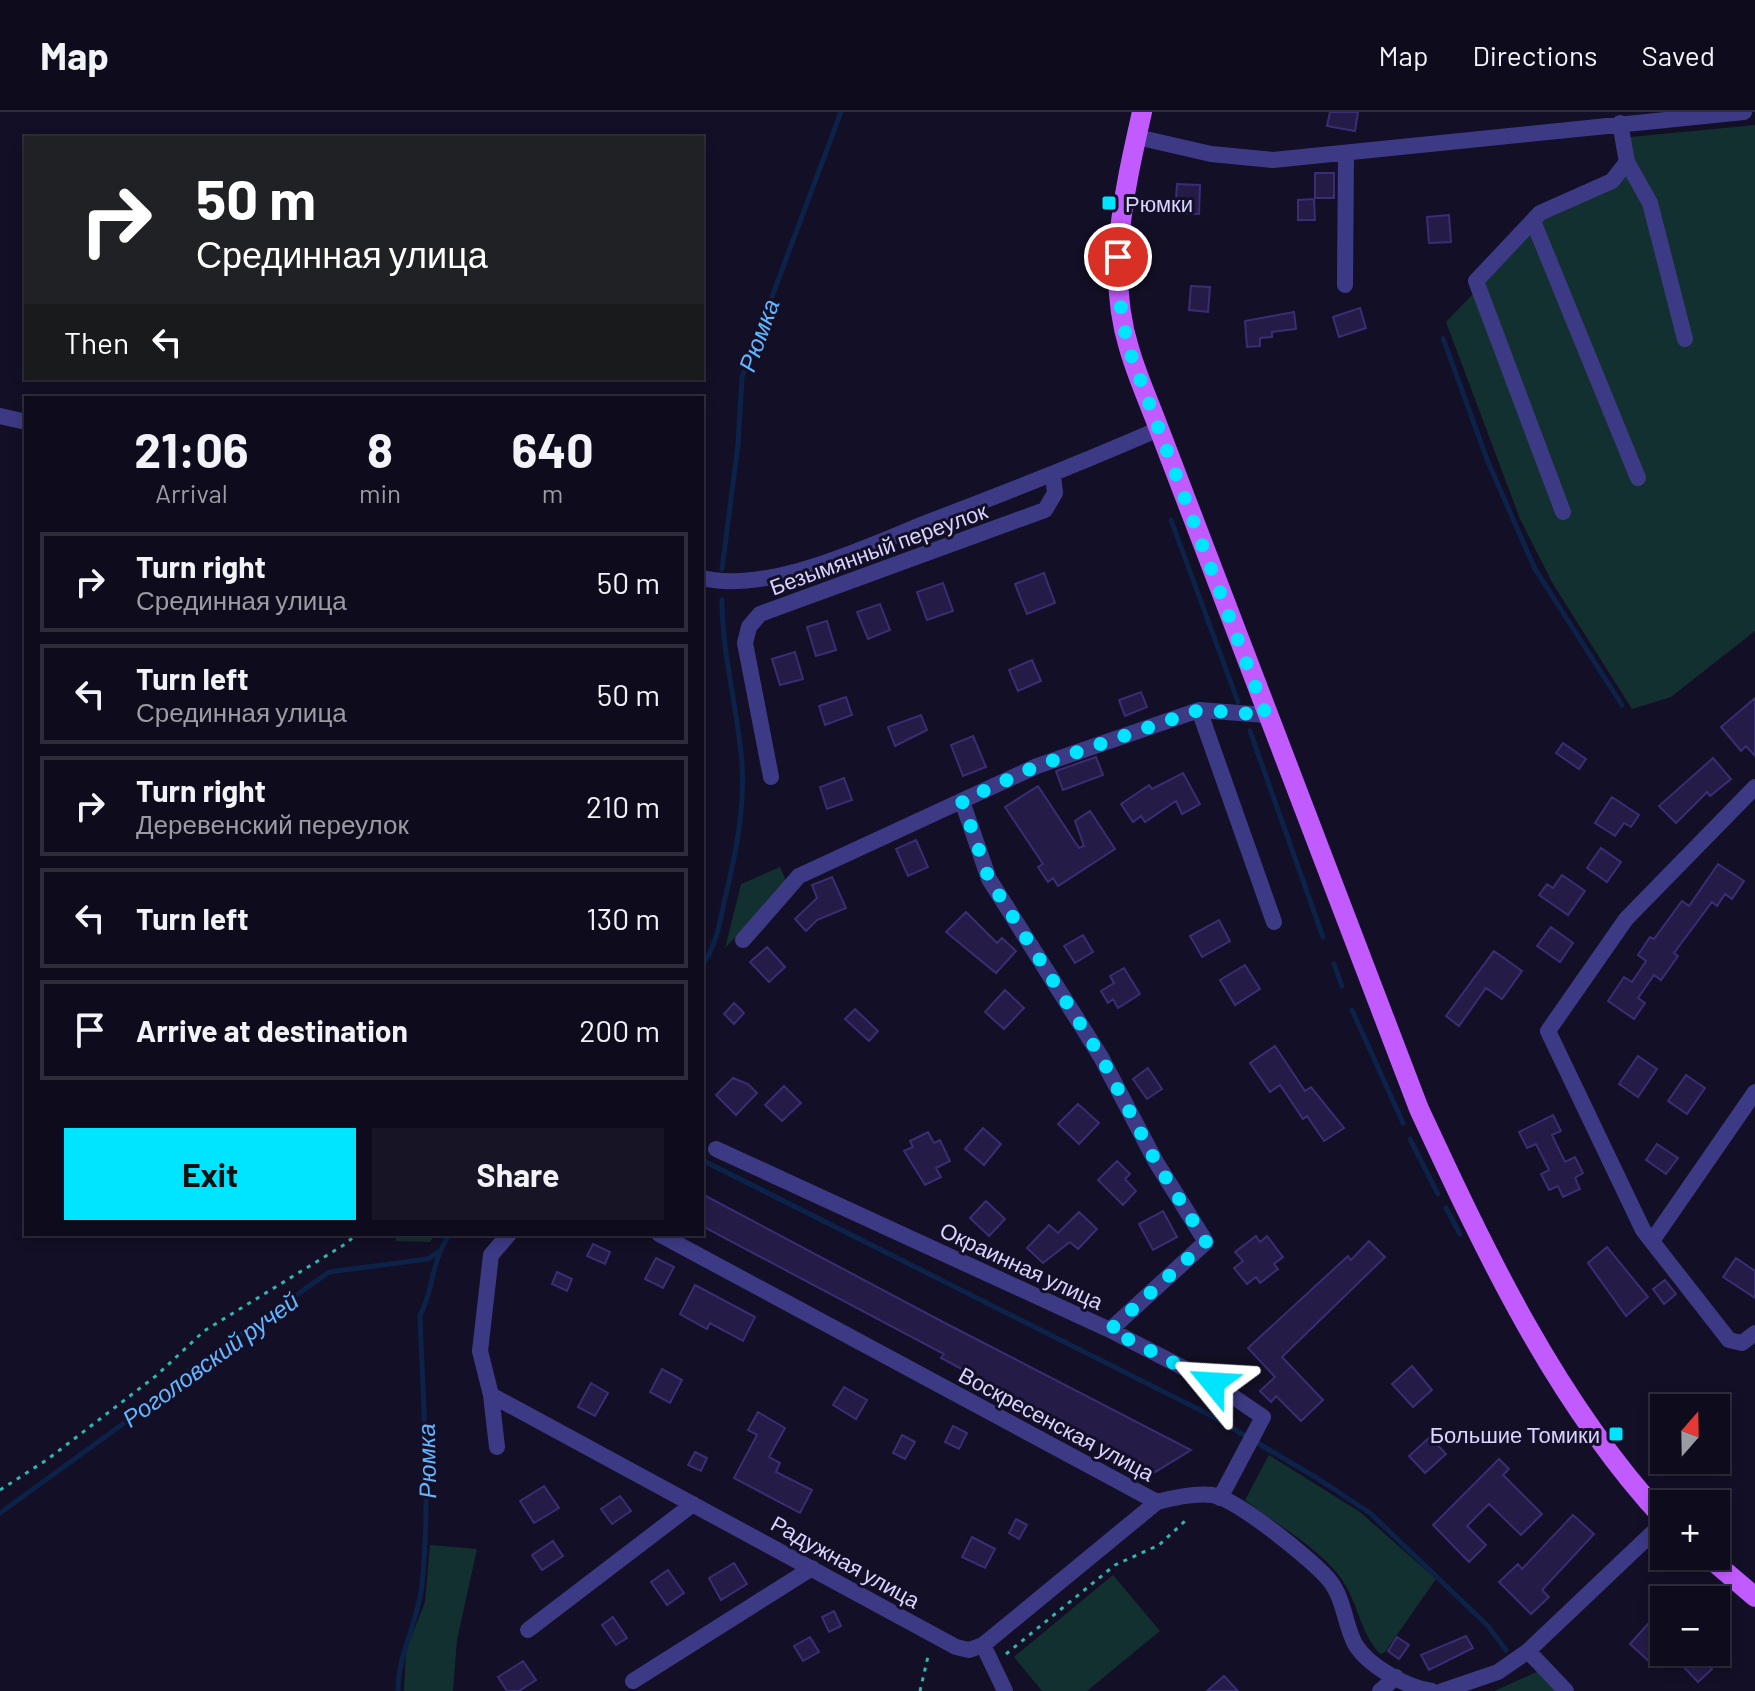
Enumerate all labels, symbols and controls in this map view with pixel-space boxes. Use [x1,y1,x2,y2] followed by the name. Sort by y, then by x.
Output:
[40,32,109,78] text: Map
[1379,38,1428,72] text: Map
[1472,38,1598,72] text: Directions
[1642,38,1715,72] text: Saved
[196,164,316,231] text: 50 m
[64,168,168,272] icon: right
[1125,190,1193,216] place label: Рюмки
[1100,194,1118,212] marker: Рюмки
[1084,223,1152,291] pin
[196,232,488,275] text: Срединная улица
[1096,235,1140,279] icon: arrive
[732,295,784,375] water label: Рюмка
[145,320,189,364] icon: left
[64,324,129,360] text: Then
[134,420,249,478] text: 21:06
[367,420,393,478] text: 8
[511,420,594,478] text: 640
[155,477,228,508] text: Arrival
[359,477,401,508] text: min
[542,477,563,508] text: m
[766,496,991,600] street label: Безымянный переулок
[136,548,266,584] text: Turn right
[68,560,112,604] icon: right
[597,564,660,600] text: 50 m
[136,584,347,615] text: Срединная улица
[136,660,249,696] text: Turn left
[68,672,112,716] icon: left
[597,676,660,712] text: 50 m
[136,696,347,727] text: Срединная улица
[136,772,266,808] text: Turn right
[68,784,112,828] icon: right
[586,788,660,824] text: 210 m
[136,808,409,839] text: Деревенский переулок
[68,896,112,940] icon: left
[136,900,249,936] text: Turn left
[586,900,660,936] text: 130 m
[68,1008,112,1052] icon: arrive
[136,1012,408,1048] text: Arrive at destination
[579,1012,660,1048] text: 200 m
[64,1128,356,1220] button: Exit
[372,1128,664,1220] button: Share
[936,1216,1108,1315] street label: Окраинная улица
[116,1285,304,1433] water label: Роголовский ручей
[1171,1341,1255,1425] position arrow
[954,1360,1160,1487] street label: Воскресенская улица
[1650,1394,1730,1474] north arrow
[1650,1394,1730,1666] map controls
[1430,1421,1600,1447] place label: Большие Томики
[411,1423,441,1499] water label: Рюмка
[1607,1425,1625,1443] marker: Большие Томики
[1650,1490,1730,1570] button: +
[767,1509,926,1614] street label: Радужная улица
[1650,1586,1730,1666] button: −

